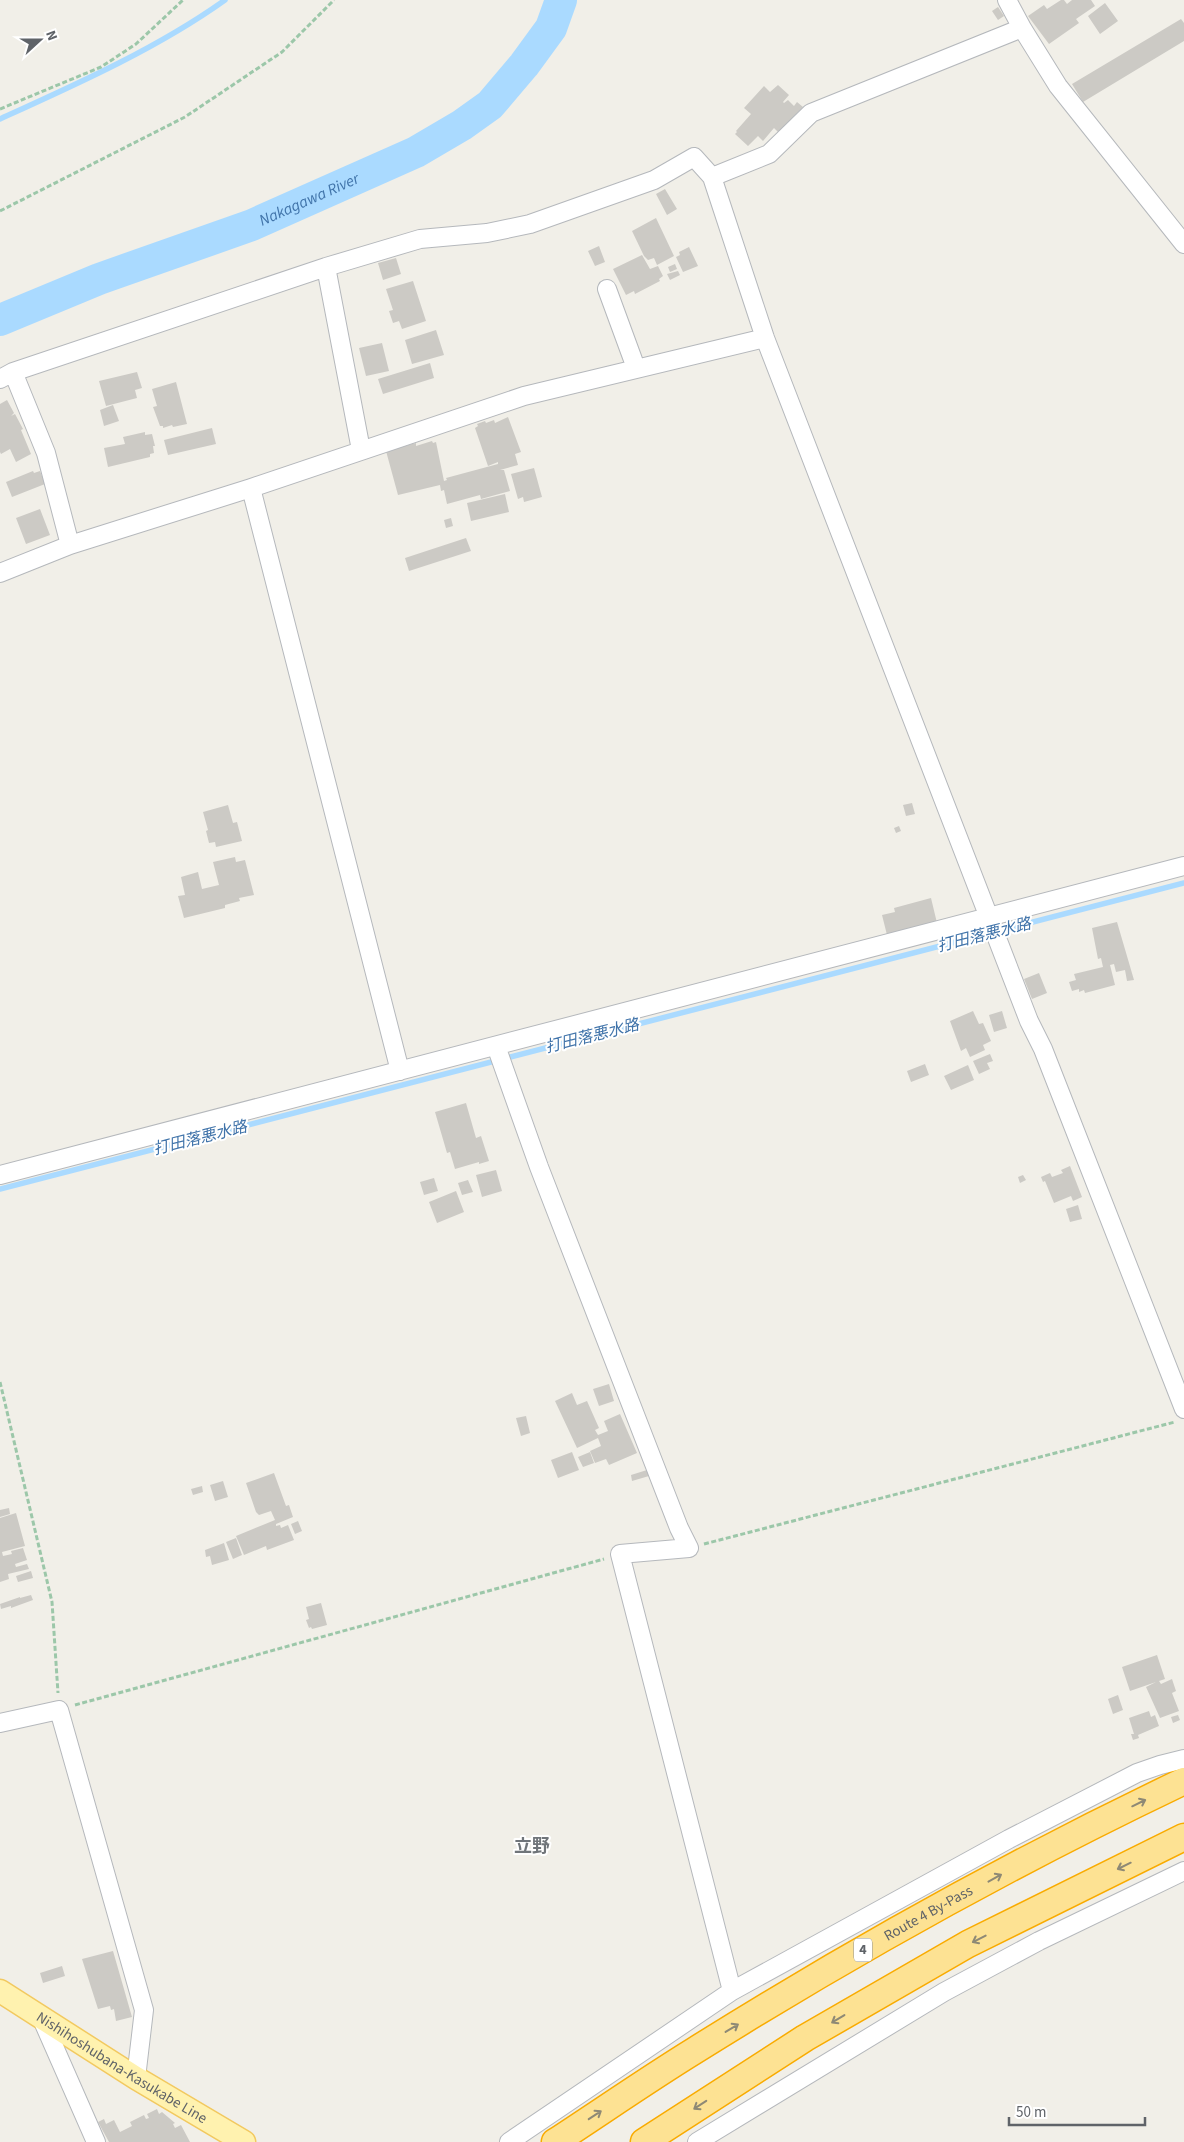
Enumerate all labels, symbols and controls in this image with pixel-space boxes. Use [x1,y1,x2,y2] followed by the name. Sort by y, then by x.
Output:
[15,15,65,65] north arrow
[40,28,62,44] text: N
[256,167,364,231] water label: Nakagawa River
[935,912,1035,957] water label: 打田落悪水路
[543,1013,643,1058] water label: 打田落悪水路
[151,1115,251,1160] water label: 打田落悪水路
[1131,1798,1146,1807] one-way arrow
[514,1834,550,1859] district label: 立野
[1117,1861,1132,1871] one-way arrow
[987,1872,1001,1882] one-way arrow
[880,1880,976,1946] street label: Route 4 By-Pass
[972,1935,987,1944] one-way arrow
[854,1938,872,1962] road number: 4
[32,2007,211,2129] street label: Nishihoshubana-Kasukabe Line
[831,2014,845,2024] one-way arrow
[725,2022,739,2032] one-way arrow
[1009,2094,1145,2126] scale bar
[693,2100,707,2110] one-way arrow
[1016,2102,1046,2123] text: 50 m
[588,2110,602,2120] one-way arrow

